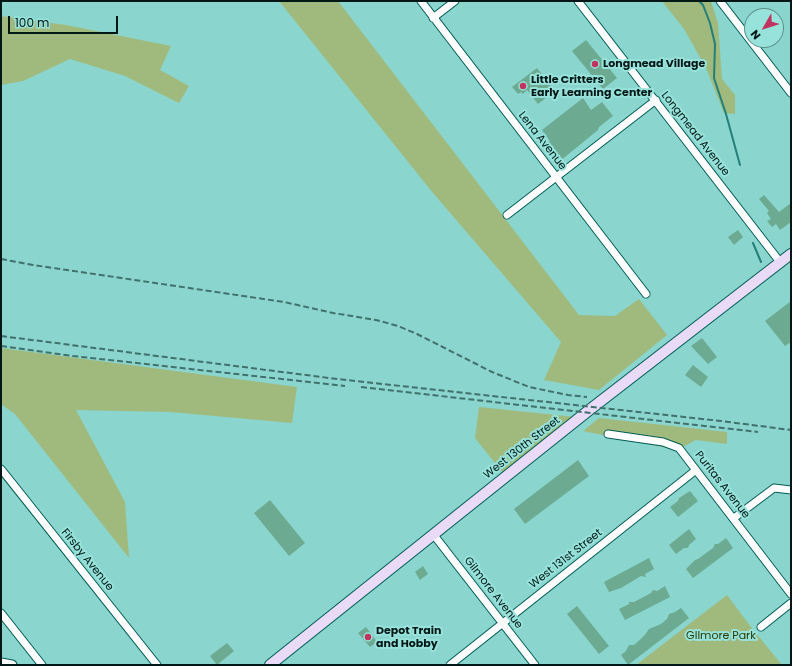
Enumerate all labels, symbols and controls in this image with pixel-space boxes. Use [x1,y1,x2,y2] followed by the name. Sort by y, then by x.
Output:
[10,8,120,34] scale bar
[744,8,784,48] north arrow
[15,14,49,31] text: 100 m
[747,27,764,43] text: N
[603,57,705,71] place label: Longmead Village
[590,59,600,69] marker: Longmead Village
[531,73,652,99] place label: Little Critters Early Learning Center
[518,81,528,91] marker: Little Critters Early Learning Center
[658,89,732,179] street label: Longmead Avenue
[515,109,569,173] street label: Lena Avenue
[481,414,563,482] street label: West 130th Street
[692,449,752,521] street label: Puritas Avenue
[58,526,116,594] street label: Firsby Avenue
[527,527,605,591] street label: West 131st Street
[461,554,525,632] street label: Gilmore Avenue
[376,624,441,650] place label: Depot Train and Hobby
[686,629,756,643] park label: GIlmore Park
[363,632,373,642] marker: Depot Train and Hobby

